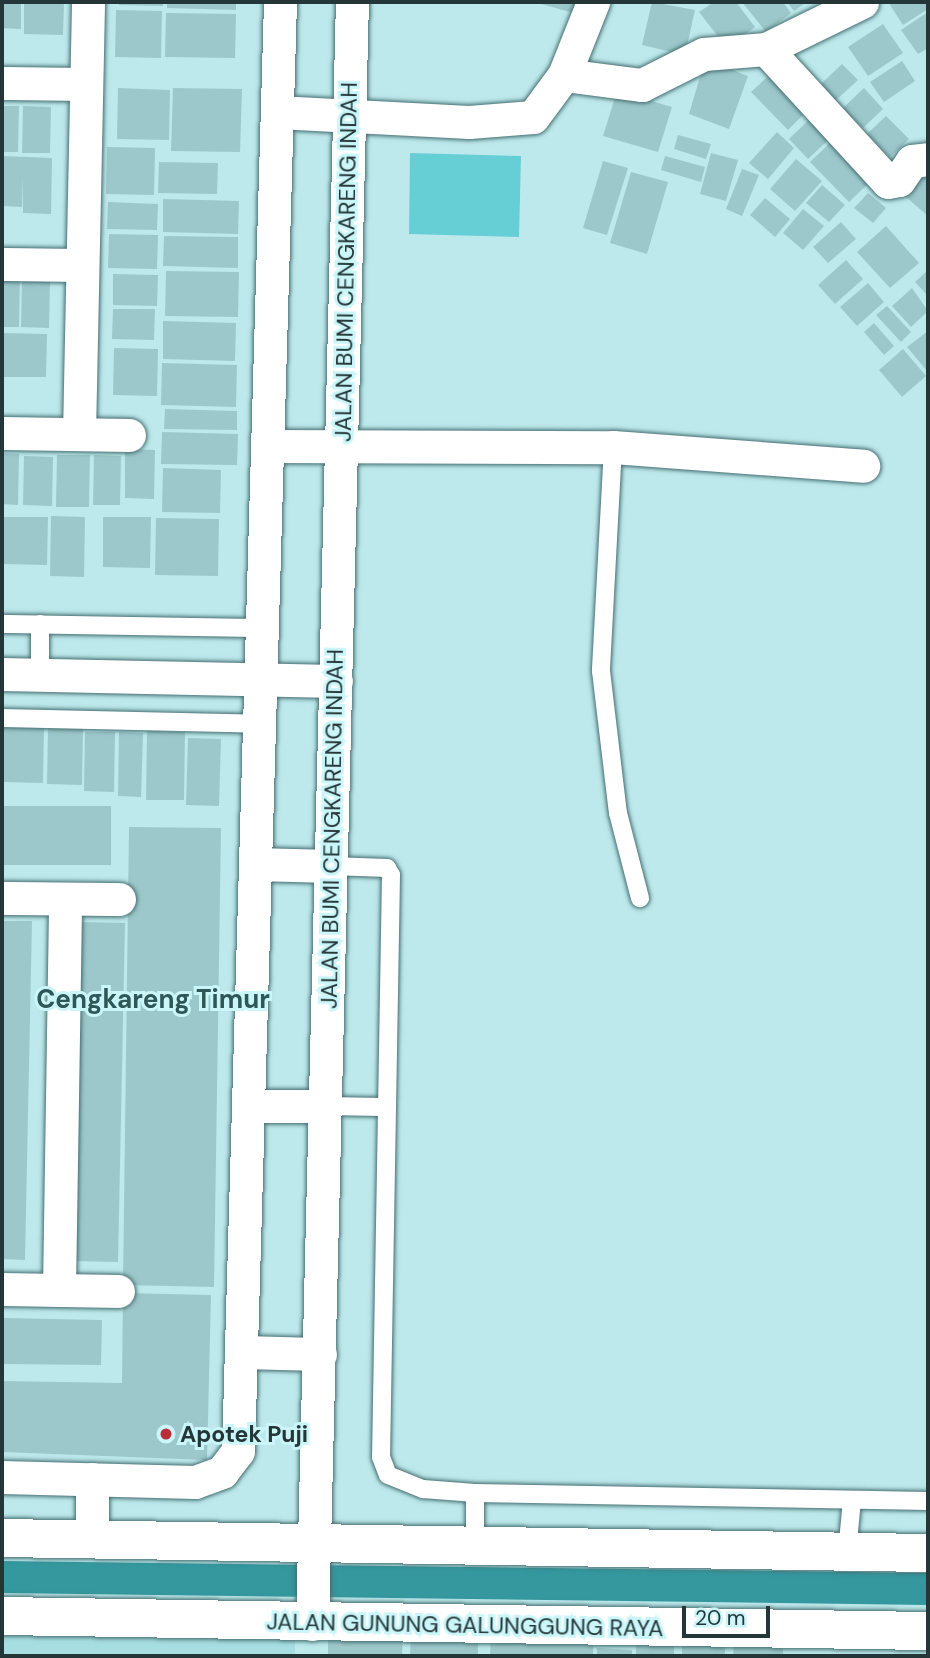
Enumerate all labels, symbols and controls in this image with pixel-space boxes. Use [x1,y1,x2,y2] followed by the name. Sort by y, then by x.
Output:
[329,82,363,442] street label: JALAN BUMI CENGKARENG INDAH
[315,649,349,1009] street label: JALAN BUMI CENGKARENG INDAH
[36,984,270,1016] district label: Cengkareng Timur
[180,1420,308,1448] place label: Apotek Puji
[158,1426,174,1442] marker: Apotek Puji
[685,1592,772,1636] scale bar
[695,1604,746,1632] text: 20 m
[266,1608,664,1642] street label: JALAN GUNUNG GALUNGGUNG RAYA

